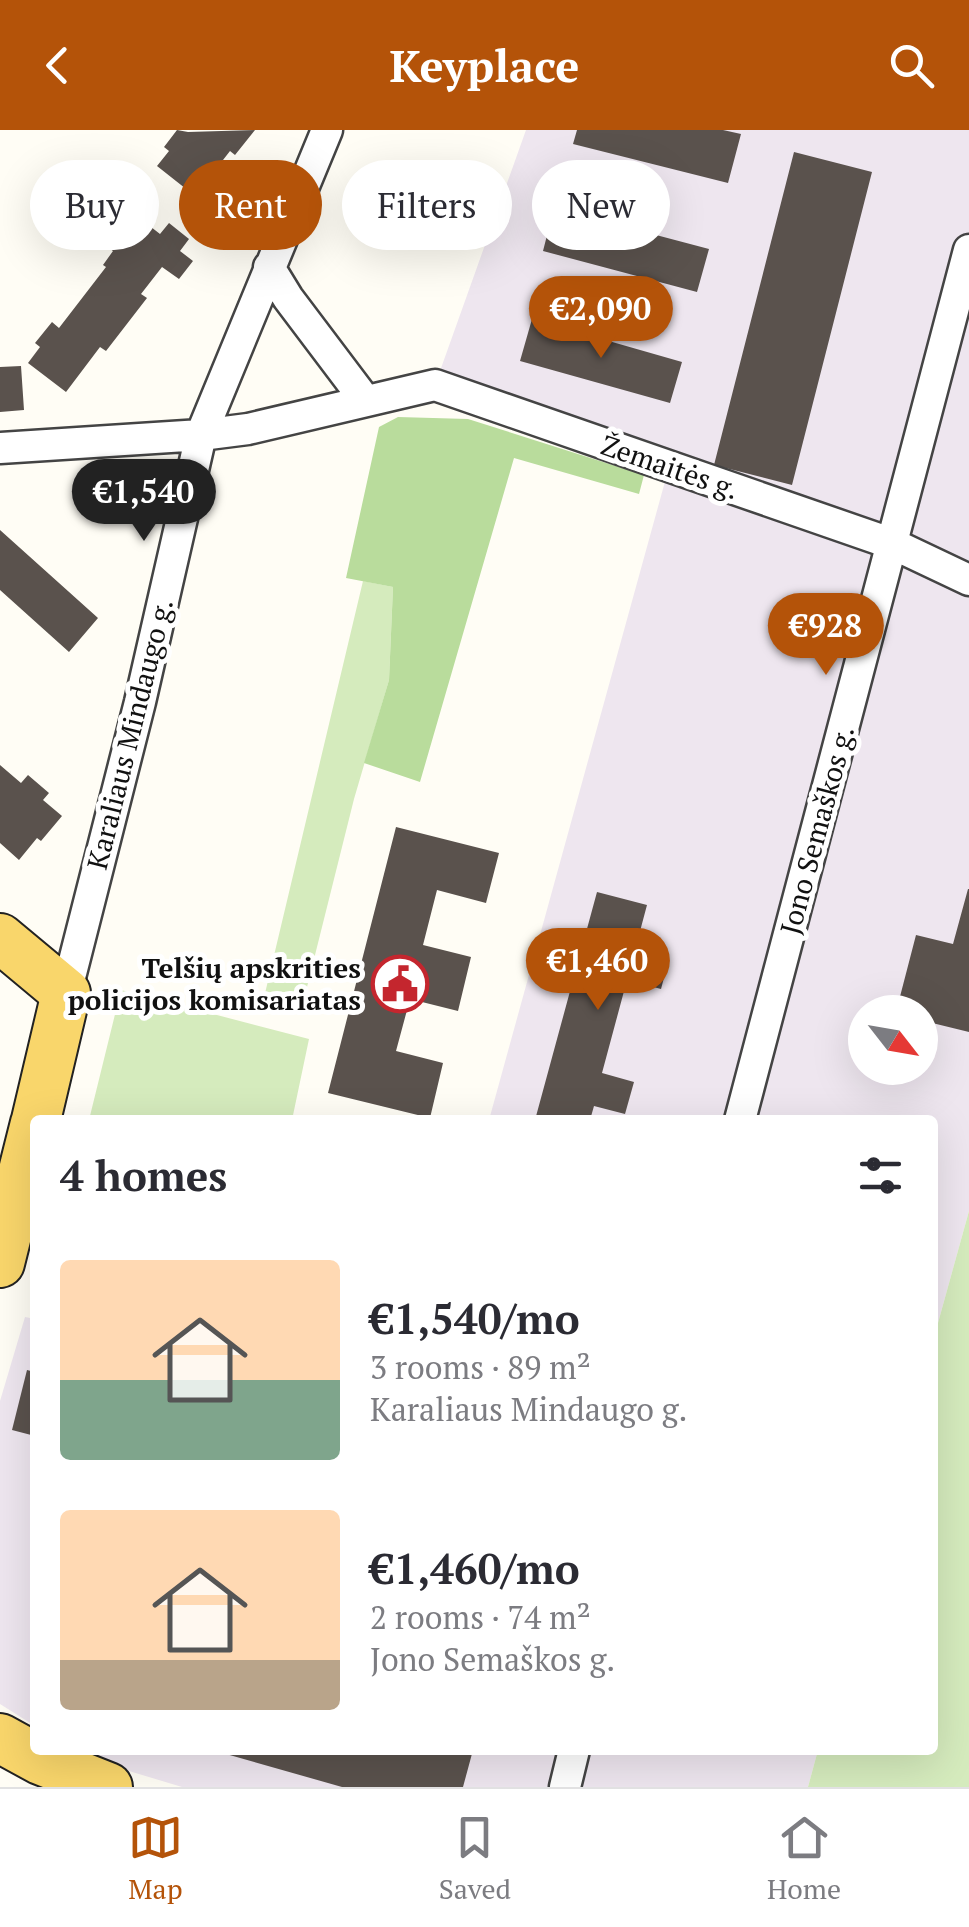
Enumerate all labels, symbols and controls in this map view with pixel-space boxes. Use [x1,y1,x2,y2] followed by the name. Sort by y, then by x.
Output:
[390,35,579,95] text: Keyplace
[30,38,85,93] icon: back
[884,38,939,93] icon: search
[30,160,159,250] chip: Buy
[179,160,322,250] chip: Rent
[342,160,512,250] chip: Filters
[532,160,670,250] chip: New
[520,276,682,361] pin: €2,090
[551,287,651,329] text: €2,090
[596,426,744,507] street label: Žemaitės g.
[63,459,225,544] pin: €1,540
[94,470,194,512] text: €1,540
[767,593,885,678] pin: €928
[78,595,181,873] street label: Karaliaus Mindaugo g.
[790,604,862,646] text: €928
[771,721,862,938] street label: Jono Semaškos g.
[517,928,679,1013] pin: €1,460
[548,939,648,981] text: €1,460
[68,949,361,1018] place label: Telšių apskrities policijos komisariatas
[370,954,430,1014] public building icon: Telšių apskrities policijos komisariatas
[848,995,938,1085] north arrow
[848,995,938,1085] map controls
[60,1147,227,1203] text: 4 homes
[853,1148,908,1203] icon: filters
[370,1290,580,1346] text: €1,540/mo
[140,1300,260,1420] icon: home
[370,1346,591,1388] text: 3 rooms · 89 m²
[370,1388,687,1430] text: Karaliaus Mindaugo g.
[370,1540,580,1596] text: €1,460/mo
[140,1550,260,1670] icon: home
[370,1596,591,1638] text: 2 rooms · 74 m²
[370,1638,615,1680] text: Jono Semaškos g.
[128,1810,183,1907] tab: Map
[439,1810,511,1907] tab: Saved
[767,1810,841,1907] tab: Home

